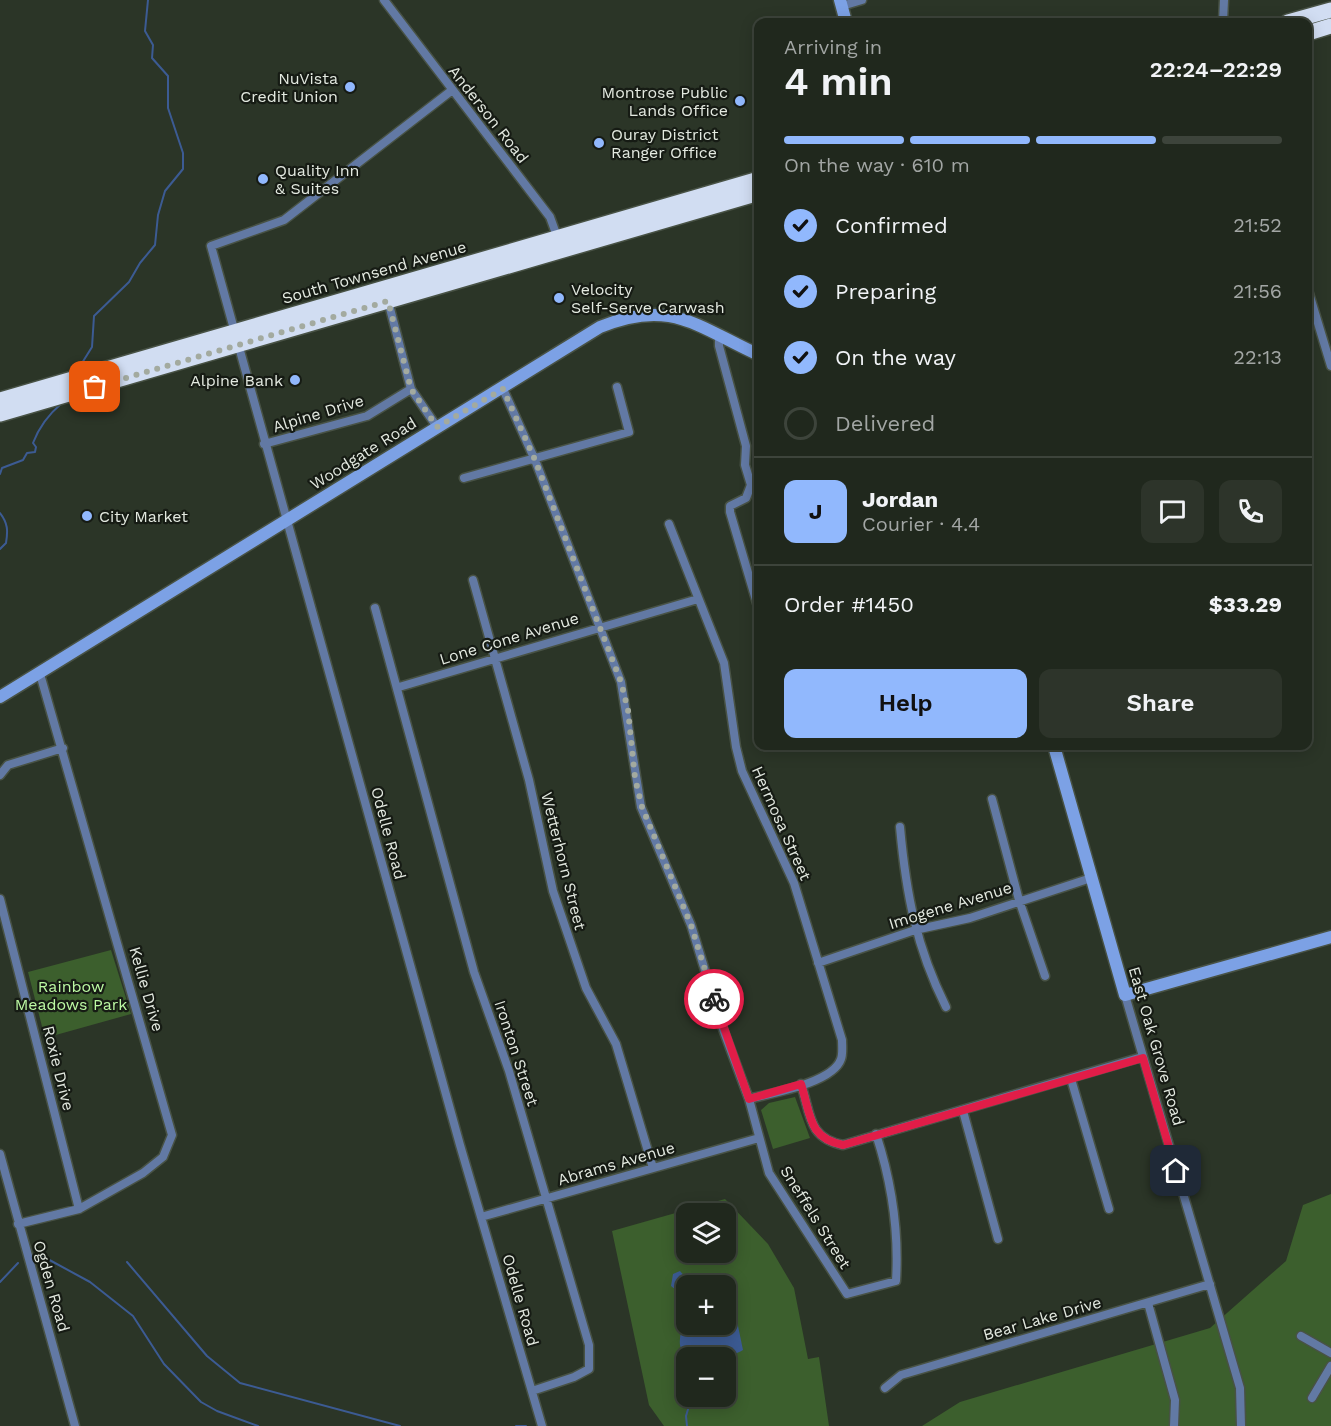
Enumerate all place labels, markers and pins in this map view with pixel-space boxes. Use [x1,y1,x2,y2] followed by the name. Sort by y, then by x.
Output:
[240,69,338,106] place label: NuVista Credit Union
[343,80,357,94] marker: NuVista Credit Union
[602,83,728,120] place label: Montrose Public Lands Office
[733,94,747,108] marker: Montrose Public Lands Office
[611,125,719,162] place label: Ouray District Ranger Office
[592,136,606,150] marker: Ouray District Ranger Office
[275,161,360,198] place label: Quality Inn & Suites
[256,172,270,186] marker: Quality Inn & Suites
[571,280,725,317] place label: Velocity Self-Serve Carwash
[552,291,566,305] marker: Velocity Self-Serve Carwash
[69,361,120,412] pin
[190,371,283,390] place label: Alpine Bank
[288,373,302,387] marker: Alpine Bank
[99,507,188,526] place label: City Market
[80,509,94,523] marker: City Market
[1150,1145,1201,1196] pin

